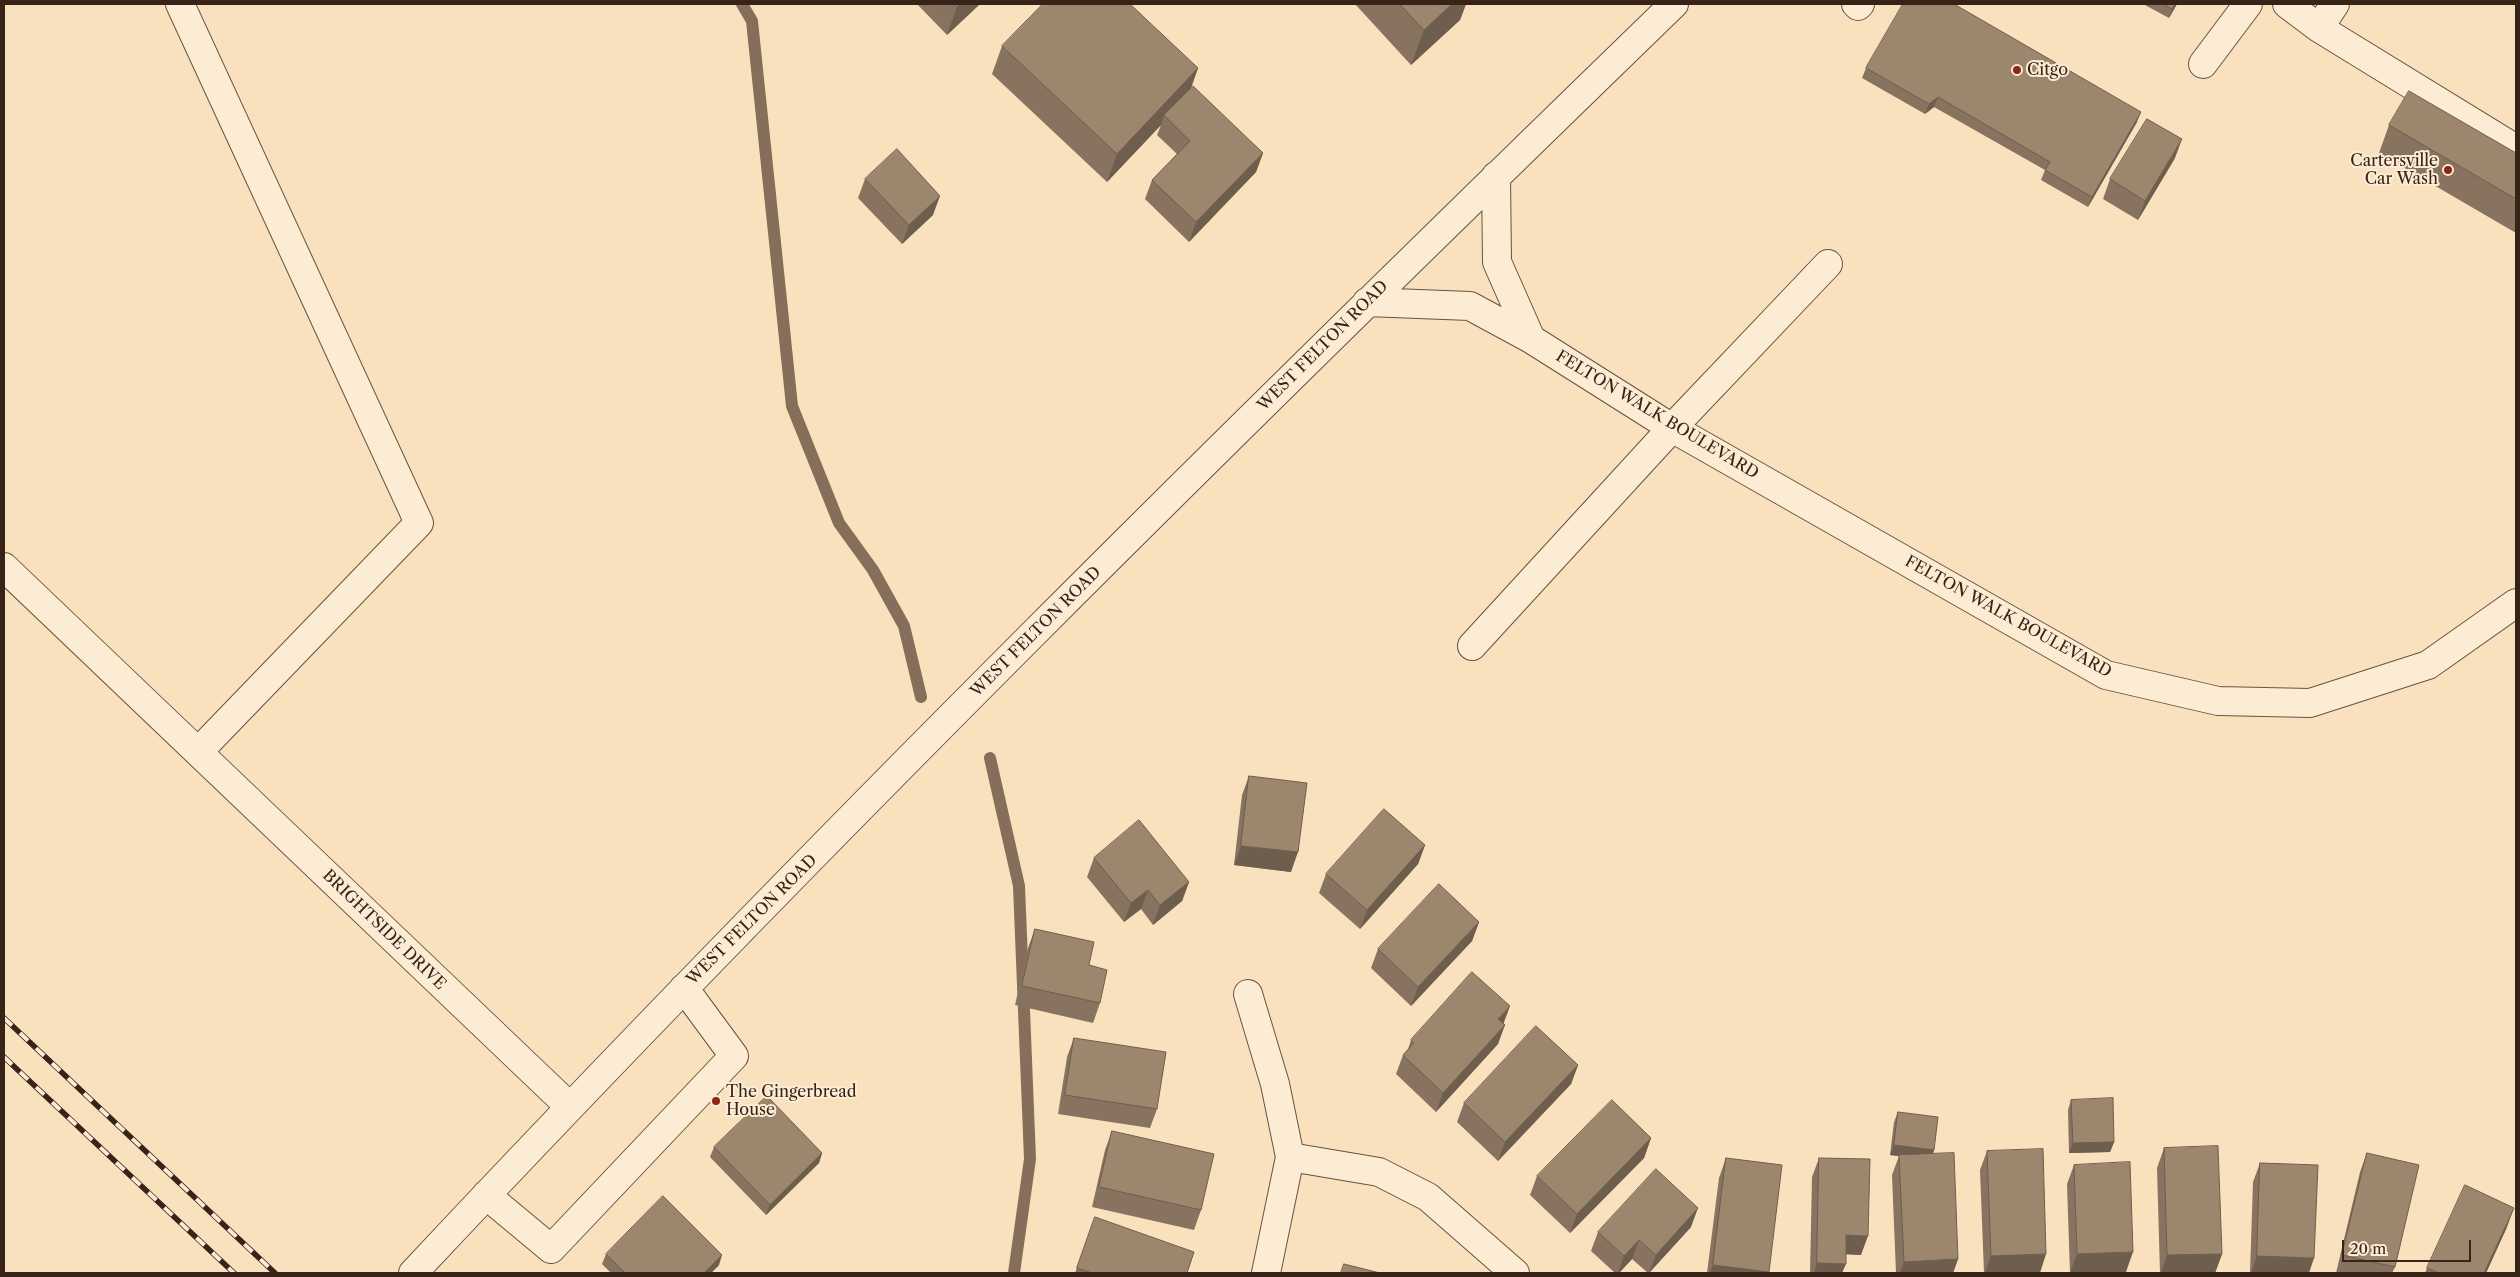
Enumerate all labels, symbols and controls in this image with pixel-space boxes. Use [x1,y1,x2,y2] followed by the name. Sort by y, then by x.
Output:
[2027,60,2068,80] place label: Citgo
[2011,64,2023,76] marker: Citgo
[2350,151,2438,189] place label: Cartersville Car Wash
[2442,164,2454,176] marker: Cartersville Car Wash
[1254,277,1392,415] street label: WEST FELTON ROAD
[1552,347,1762,483] street label: FELTON WALK BOULEVARD
[1901,552,2115,682] street label: FELTON WALK BOULEVARD
[967,563,1105,701] street label: WEST FELTON ROAD
[683,851,821,989] street label: WEST FELTON ROAD
[318,866,450,994] street label: BRIGHTSIDE DRIVE
[726,1082,856,1120] place label: The Gingerbread House
[710,1095,722,1107] marker: The Gingerbread House
[2345,1230,2474,1262] scale bar
[2350,1239,2386,1258] text: 20 m

